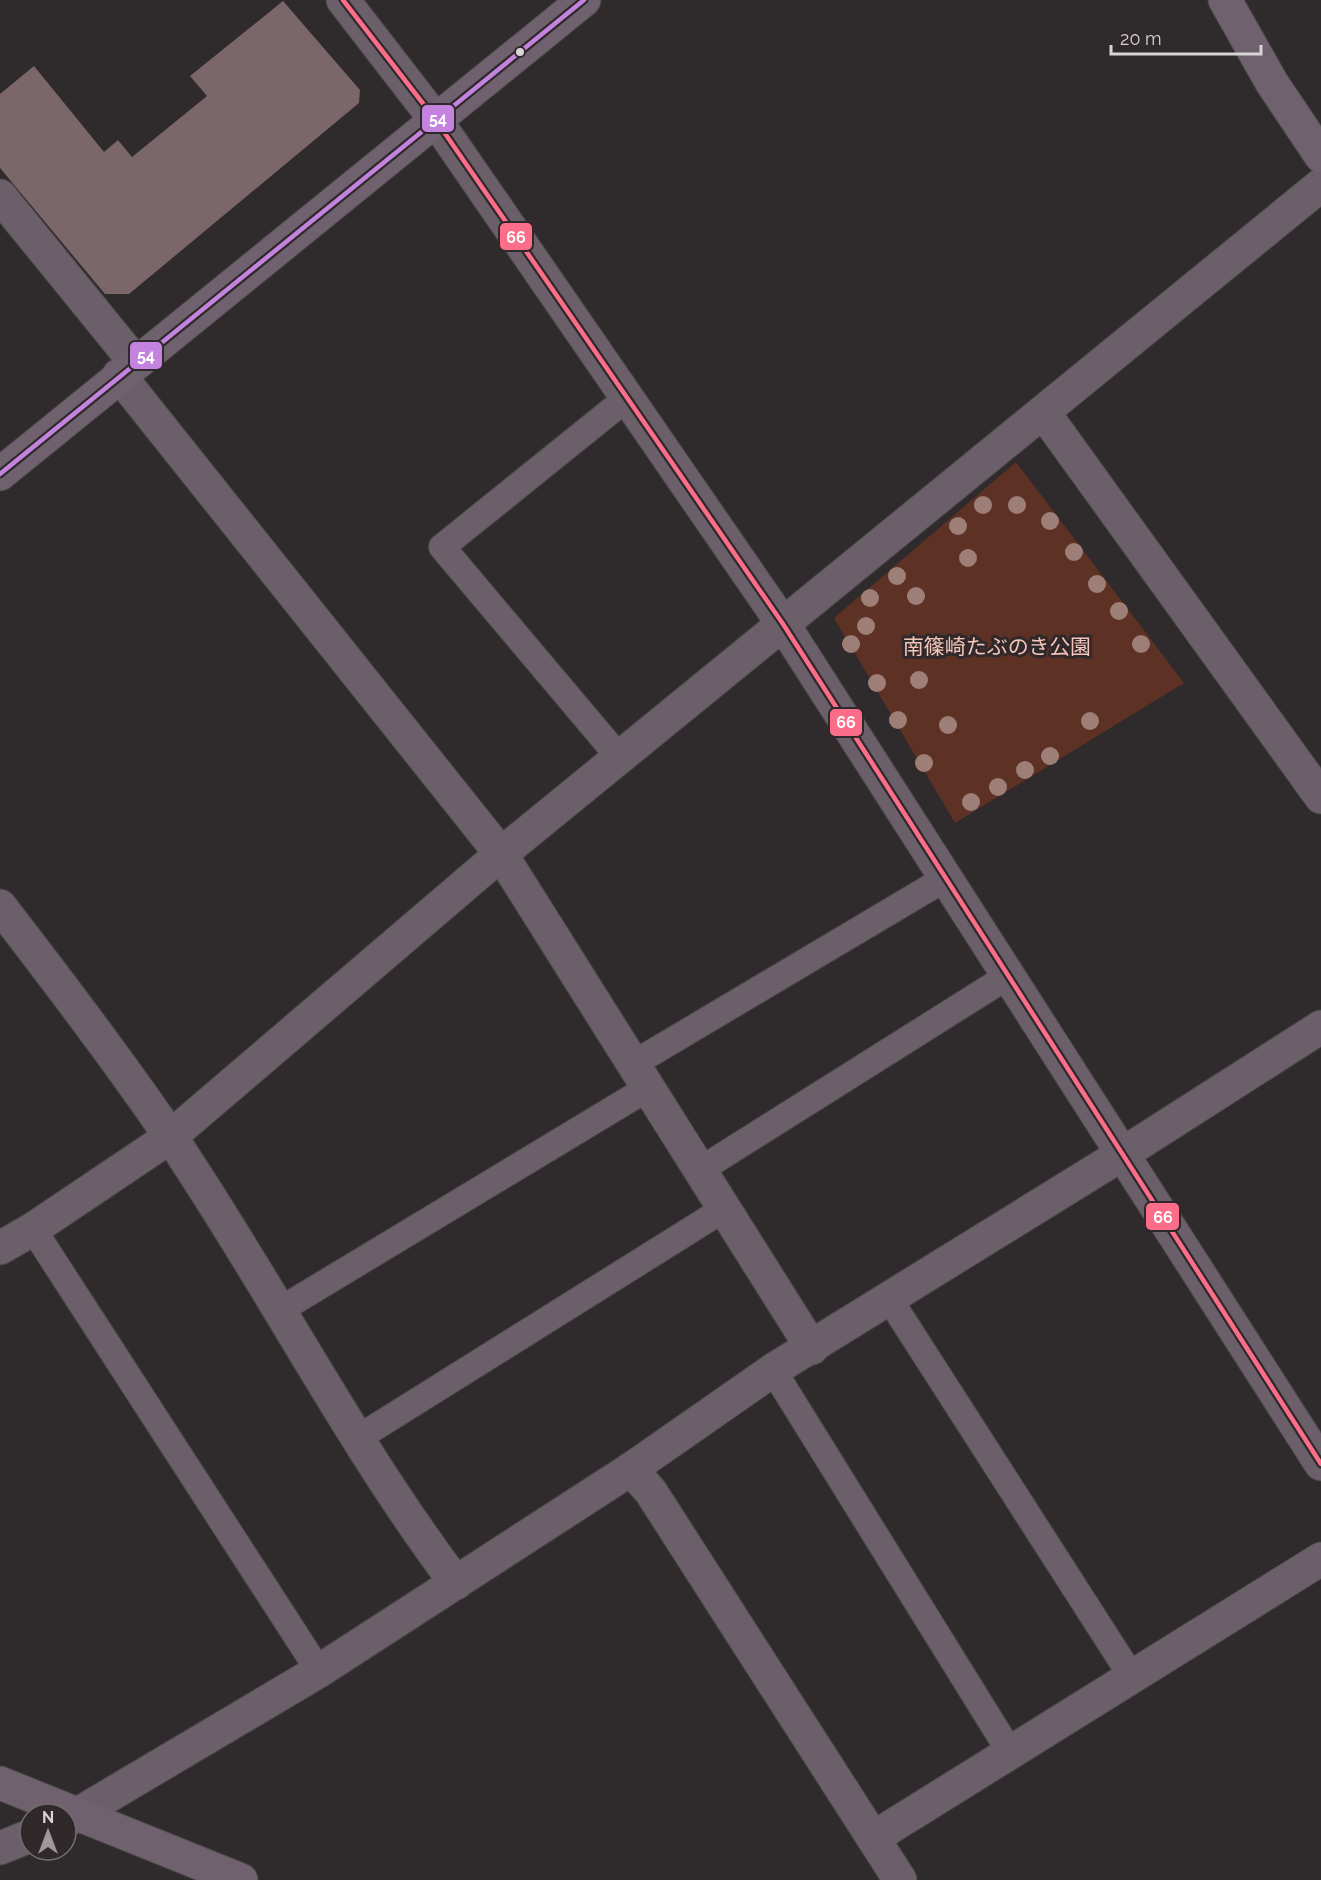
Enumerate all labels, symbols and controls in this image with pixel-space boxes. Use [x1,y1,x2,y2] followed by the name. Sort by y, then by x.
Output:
[1111,18,1261,56] scale bar
[1120,28,1162,49] text: 20 m
[514,46,526,58] unlabelled marker
[421,104,455,133] line badge: 54
[429,109,447,128] text: 54
[499,222,533,251] line badge: 66
[506,228,526,247] text: 66
[129,341,163,370] line badge: 54
[137,346,155,365] text: 54
[903,634,1091,659] park label: 南篠崎たぶのき公園
[829,708,863,737] line badge: 66
[836,713,856,732] text: 66
[1145,1202,1180,1231] line badge: 66
[1153,1208,1173,1227] text: 66
[18,1802,78,1862] north arrow
[42,1808,54,1827] text: N

